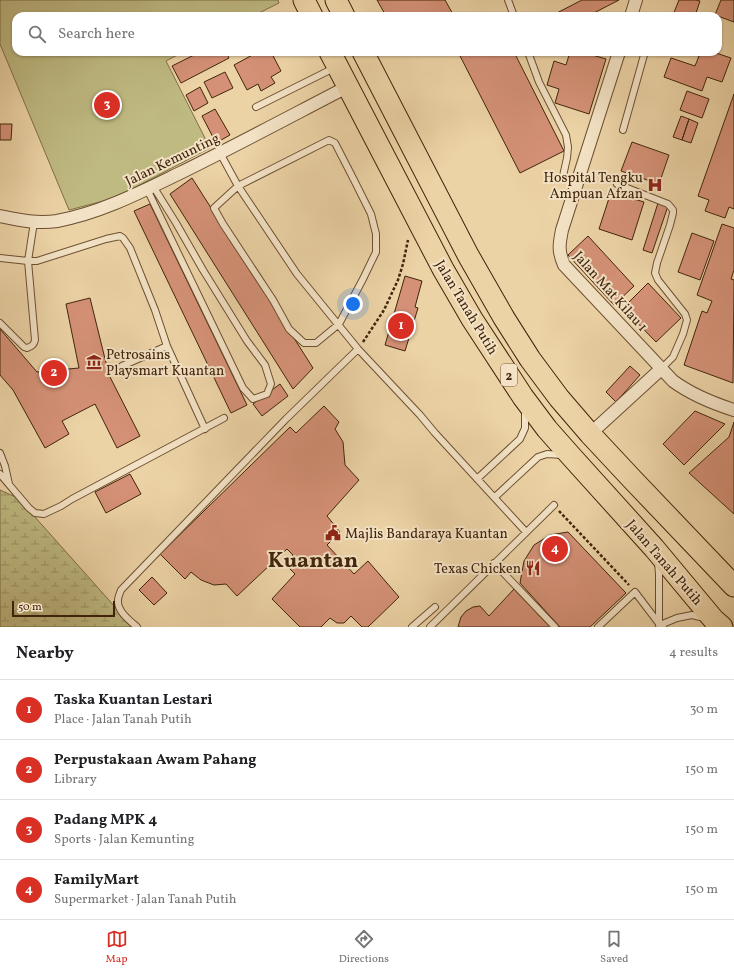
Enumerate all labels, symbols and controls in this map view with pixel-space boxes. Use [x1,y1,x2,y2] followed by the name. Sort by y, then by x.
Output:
[12,12,722,56] search box
[26,23,48,45] icon: search
[58,24,135,45] text: Search here
[94,90,120,120] pin: 3
[122,129,223,191] street label: Jalan Kemunting
[543,169,643,204] place label: Hospital Tengku Ampuan Afzan
[646,176,664,194] hospital icon: Hospital Tengku Ampuan Afzan
[569,248,651,336] street label: Jalan Mat Kilau 1
[430,257,502,359] street label: Jalan Tanah Putih
[343,294,363,314] your location
[388,311,414,341] pin: 1
[106,346,224,381] place label: Petrosains Playsmart Kuantan
[85,353,103,371] museum icon: Petrosains Playsmart Kuantan
[41,358,67,388] pin: 2
[501,364,517,386] road number: 2
[621,516,706,610] street label: Jalan Tanah Putih
[324,524,342,542] public building icon: Majlis Bandaraya Kuantan
[345,525,508,544] place label: Majlis Bandaraya Kuantan
[542,534,568,564] pin: 4
[268,546,358,577] district label: Kuantan
[524,559,542,577] restaurant icon: Texas Chicken
[434,560,521,579] place label: Texas Chicken
[12,599,115,618] scale bar
[18,600,42,615] text: 50 m
[16,642,74,665] text: Nearby
[669,644,718,662] text: 4 results
[54,690,213,711] text: Taska Kuantan Lestari
[26,701,32,719] text: 1
[690,701,718,719] text: 30 m
[54,711,192,729] text: Place · Jalan Tanah Putih
[54,750,257,771] text: Perpustakaan Awam Pahang
[26,761,32,779] text: 2
[685,761,718,779] text: 150 m
[54,771,97,789] text: Library
[54,810,157,831] text: Padang MPK 4
[26,821,32,839] text: 3
[685,821,718,839] text: 150 m
[54,831,194,849] text: Sports · Jalan Kemunting
[54,870,139,891] text: FamilyMart
[25,881,33,899] text: 4
[685,881,718,899] text: 150 m
[54,891,236,909] text: Supermarket · Jalan Tanah Putih
[106,928,128,967] tab: Map
[339,928,389,967] tab: Directions
[600,928,628,967] tab: Saved

